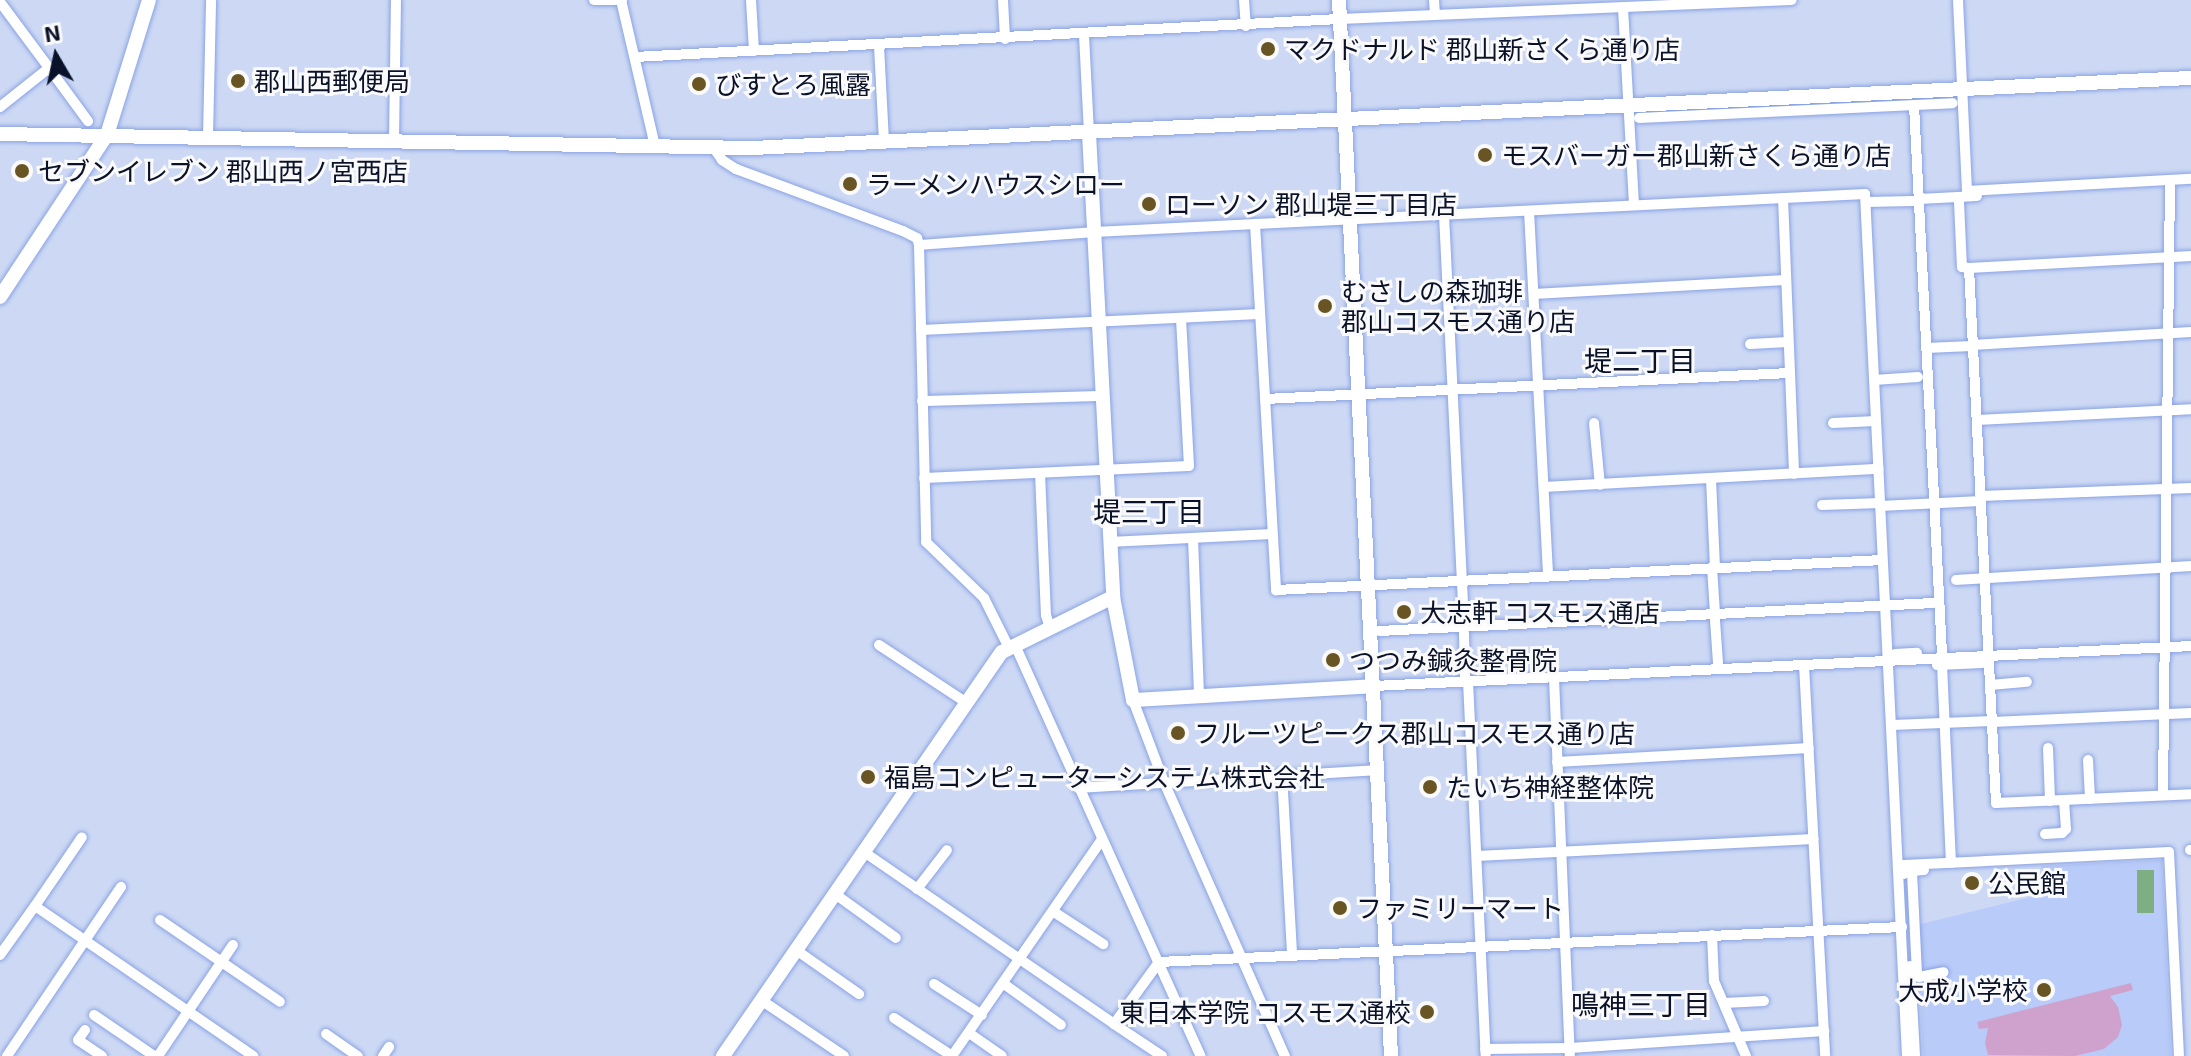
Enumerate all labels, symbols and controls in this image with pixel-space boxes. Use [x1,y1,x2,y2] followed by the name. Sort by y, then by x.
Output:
[16,16,96,96] north arrow
[42,18,62,46] text: N
[1284,33,1680,65] place label: マクドナルド 郡山新さくら通り店
[1259,40,1277,58] marker: マクドナルド 郡山新さくら通り店
[254,65,410,97] place label: 郡山西郵便局
[715,68,871,100] place label: びすとろ風露
[229,72,247,90] marker: 郡山西郵便局
[690,75,708,93] marker: びすとろ風露
[1501,139,1891,171] place label: モスバーガー郡山新さくら通り店
[1476,146,1494,164] marker: モスバーガー郡山新さくら通り店
[38,155,408,187] place label: セブンイレブン 郡山西ノ宮西店
[13,162,31,180] marker: セブンイレブン 郡山西ノ宮西店
[866,168,1126,200] place label: ラーメンハウスシロー
[841,175,859,193] marker: ラーメンハウスシロー
[1165,188,1457,220] place label: ローソン 郡山堤三丁目店
[1140,195,1158,213] marker: ローソン 郡山堤三丁目店
[1341,275,1575,336] place label: むさしの森珈琲 郡山コスモス通り店
[1316,297,1334,315] marker: むさしの森珈琲 郡山コスモス通り店
[1584,343,1696,377] district label: 堤二丁目
[1093,494,1205,528] district label: 堤三丁目
[1420,596,1660,628] place label: 大志軒 コスモス通店
[1395,603,1413,621] marker: 大志軒 コスモス通店
[1349,644,1557,676] place label: つつみ鍼灸整骨院
[1324,651,1342,669] marker: つつみ鍼灸整骨院
[1194,717,1636,749] place label: フルーツピークス郡山コスモス通り店
[1169,724,1187,742] marker: フルーツピークス郡山コスモス通り店
[884,761,1326,793] place label: 福島コンピューターシステム株式会社
[859,768,877,786] marker: 福島コンピューターシステム株式会社
[1446,771,1654,803] place label: たいち神経整体院
[1421,778,1439,796] marker: たいち神経整体院
[1988,867,2066,899] place label: 公民館
[1963,874,1981,892] marker: 公民館
[1356,892,1564,924] place label: ファミリーマート
[1331,899,1349,917] marker: ファミリーマート
[1898,974,2028,1006] place label: 大成小学校
[2035,981,2053,999] marker: 大成小学校
[1571,987,1711,1021] district label: 鳴神三丁目
[1119,996,1411,1028] place label: 東日本学院 コスモス通校
[1418,1003,1436,1021] marker: 東日本学院 コスモス通校

